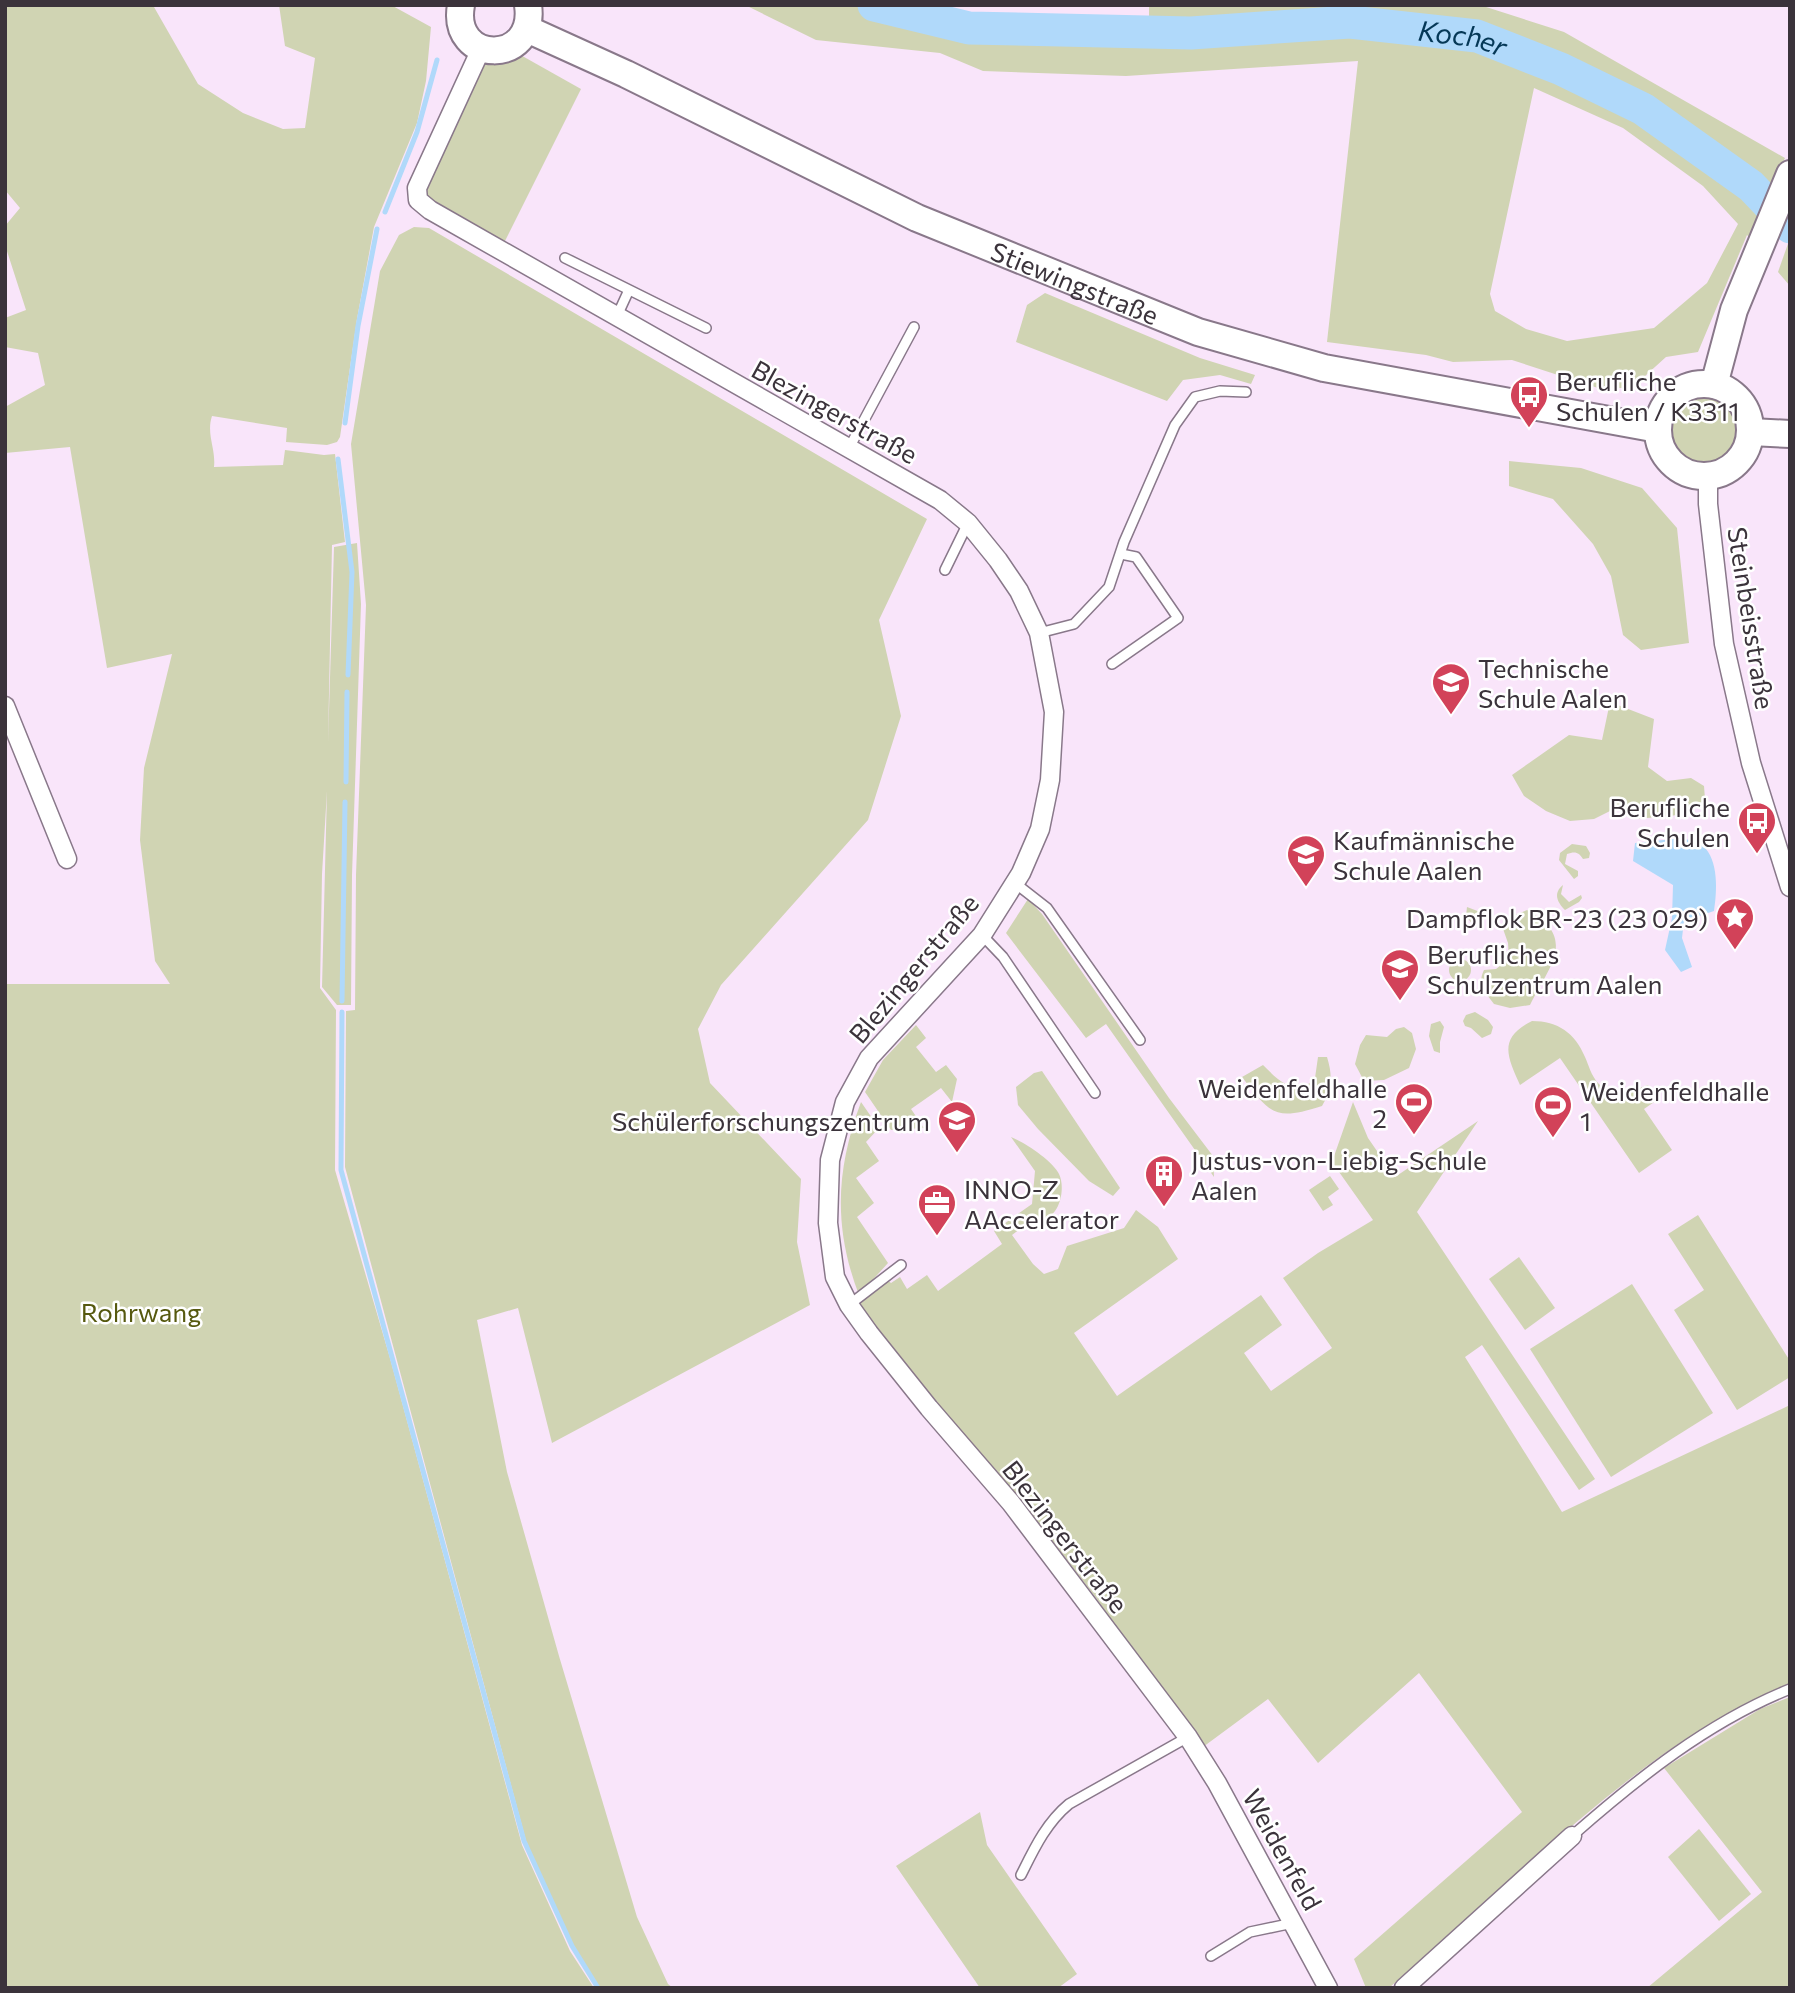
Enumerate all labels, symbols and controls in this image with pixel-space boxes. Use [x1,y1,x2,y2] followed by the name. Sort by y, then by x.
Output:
[1417,13,1513,63] water label: Kocher
[987,234,1163,330] street label: Stiewingstraße
[747,353,923,469] street label: Blezingerstraße
[1556,365,1740,426] place label: Berufliche Schulen / K3311
[1508,374,1550,429] bus stop icon: Berufliche Schulen / K3311
[1722,525,1782,711] street label: Steinbeisstraße
[1478,652,1627,713] place label: Technische Schule Aalen
[1430,661,1472,716] school or university icon: Technische Schule Aalen
[1610,791,1730,852] place label: Berufliche Schulen
[1736,800,1778,855] bus stop icon: Berufliche Schulen
[1333,824,1515,885] place label: Kaufmännische Schule Aalen
[1285,833,1327,888] school or university icon: Kaufmännische Schule Aalen
[842,887,984,1049] street label: Blezingerstraße
[1714,896,1756,951] place icon: Dampflok BR-23 (23 029)
[1406,902,1708,933] place label: Dampflok BR-23 (23 029)
[1427,938,1662,999] place label: Berufliches Schulzentrum Aalen
[1379,947,1421,1002] school or university icon: Berufliches Schulzentrum Aalen
[1198,1072,1387,1133] place label: Weidenfeldhalle 2
[1580,1075,1769,1136] place label: Weidenfeldhalle 1
[1393,1081,1435,1136] sports icon: Weidenfeldhalle 2
[1532,1084,1574,1139] sports icon: Weidenfeldhalle 1
[936,1099,978,1154] school or university icon: Schülerforschungszentrum
[612,1105,930,1136] place label: Schülerforschungszentrum
[1191,1144,1487,1205] place label: Justus-von-Liebig-Schule Aalen
[1143,1153,1185,1208] building icon: Justus-von-Liebig-Schule Aalen
[964,1173,1119,1234] place label: INNO-Z AAccelerator
[916,1182,958,1237] office icon: INNO-Z AAccelerator
[81,1296,201,1327] park label: Rohrwang
[997,1454,1135,1618] street label: Blezingerstraße
[1237,1783,1329,1915] street label: Weidenfeld

